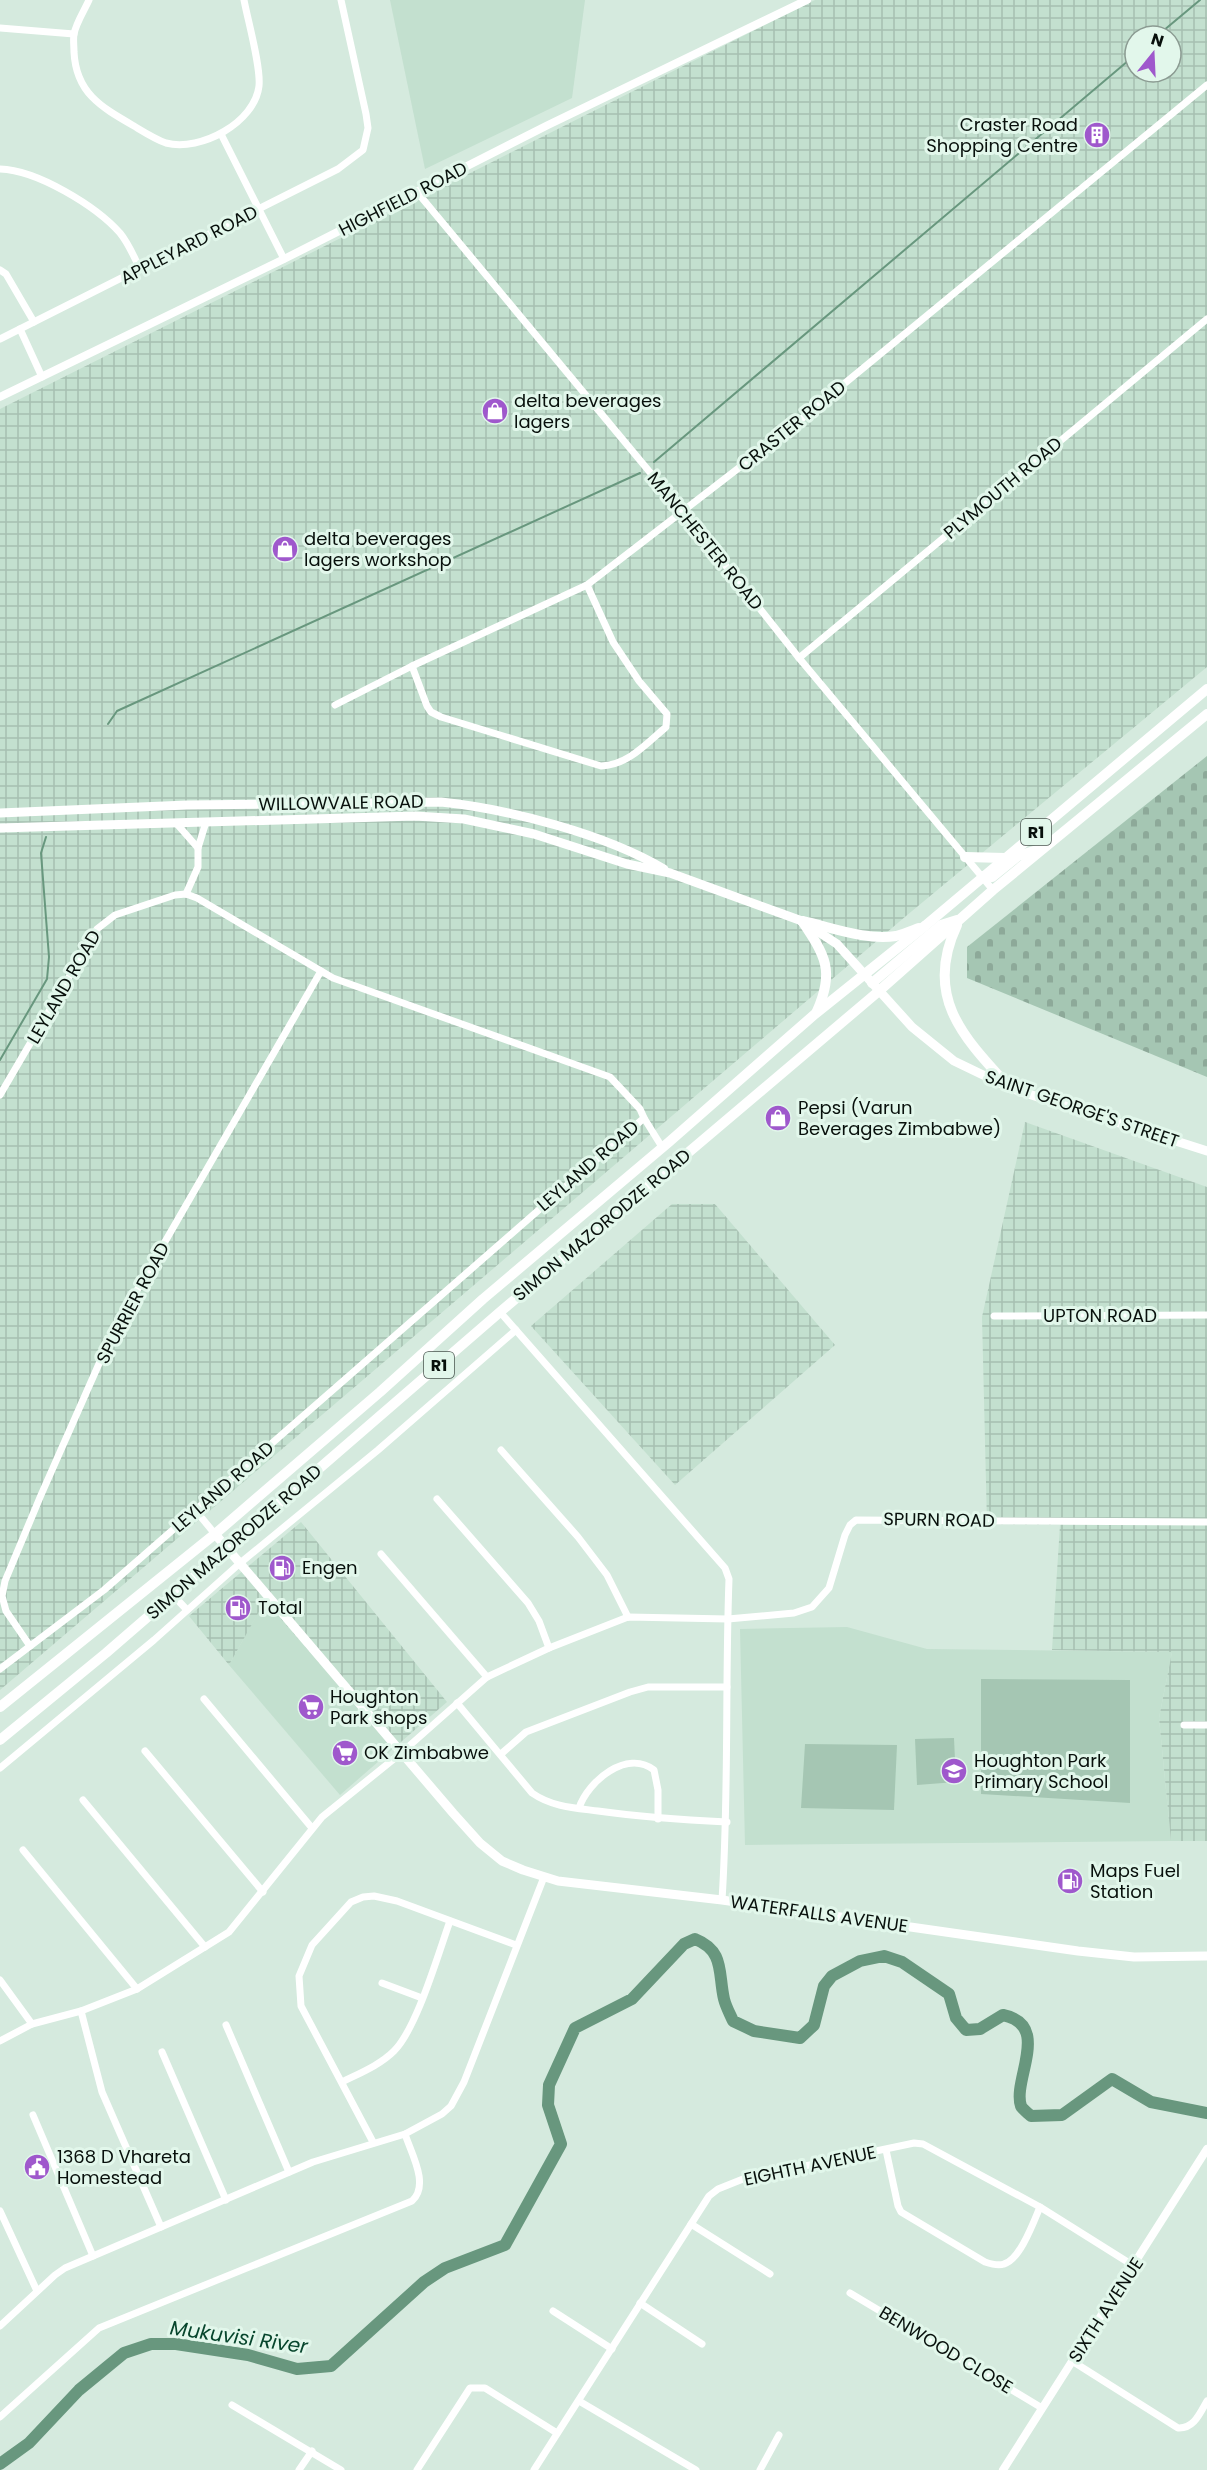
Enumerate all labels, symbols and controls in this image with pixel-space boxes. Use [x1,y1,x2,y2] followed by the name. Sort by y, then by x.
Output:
[1123,24,1183,84] north arrow
[1148,27,1167,53] text: N
[926,112,1078,158] place label: Craster Road Shopping Centre
[1082,120,1112,150] building icon: Craster Road Shopping Centre
[334,155,471,242] street label: HIGHFIELD ROAD
[116,199,262,290] street label: APPLEYARD ROAD
[732,374,851,477] street label: CRASTER ROAD
[514,388,661,434] place label: delta beverages lagers
[480,396,510,426] shop icon: delta beverages lagers
[938,431,1067,545] street label: PLYMOUTH ROAD
[642,466,769,615] street label: MANCHESTER ROAD
[304,526,452,572] place label: delta beverages lagers workshop
[270,534,300,564] shop icon: delta beverages lagers workshop
[258,789,424,816] street label: WILLOWVALE ROAD
[1021,819,1051,845] road number: R1
[21,925,106,1048] street label: LEYLAND ROAD
[982,1064,1183,1154] street label: SAINT GEORGE'S STREET
[798,1095,1001,1141] place label: Pepsi (Varun Beverages Zimbabwe)
[763,1103,793,1133] shop icon: Pepsi (Varun Beverages Zimbabwe)
[531,1114,644,1217] street label: LEYLAND ROAD
[507,1143,696,1307] street label: SIMON MAZORODZE ROAD
[90,1238,175,1368] street label: SPURRIER ROAD
[1043,1303,1157,1328] street label: UPTON ROAD
[424,1352,454,1378] road number: R1
[166,1435,279,1538] street label: LEYLAND ROAD
[141,1458,327,1625] street label: SIMON MAZORODZE ROAD
[883,1506,995,1533] street label: SPURN ROAD
[267,1553,297,1583] fuel station icon: Engen
[302,1555,358,1580] place label: Engen
[223,1593,253,1623] fuel station icon: Total
[258,1595,302,1620] place label: Total
[330,1684,427,1730] place label: Houghton Park shops
[296,1692,326,1722] supermarket icon: Houghton Park shops
[330,1738,360,1768] supermarket icon: OK Zimbabwe
[364,1740,489,1765] place label: OK Zimbabwe
[974,1748,1108,1794] place label: Houghton Park Primary School
[939,1756,969,1786] school or university icon: Houghton Park Primary School
[1090,1858,1180,1904] place label: Maps Fuel Station
[1055,1866,1085,1896] fuel station icon: Maps Fuel Station
[729,1889,910,1938] street label: WATERFALLS AVENUE
[741,2139,878,2192] street label: EIGHTH AVENUE
[57,2144,191,2190] place label: 1368 D Vhareta Homestead
[22,2152,52,2182] public building icon: 1368 D Vhareta Homestead
[1062,2252,1149,2367] street label: SIXTH AVENUE
[875,2300,1018,2399] street label: BENWOOD CLOSE
[168,2313,310,2361] water label: Mukuvisi River

